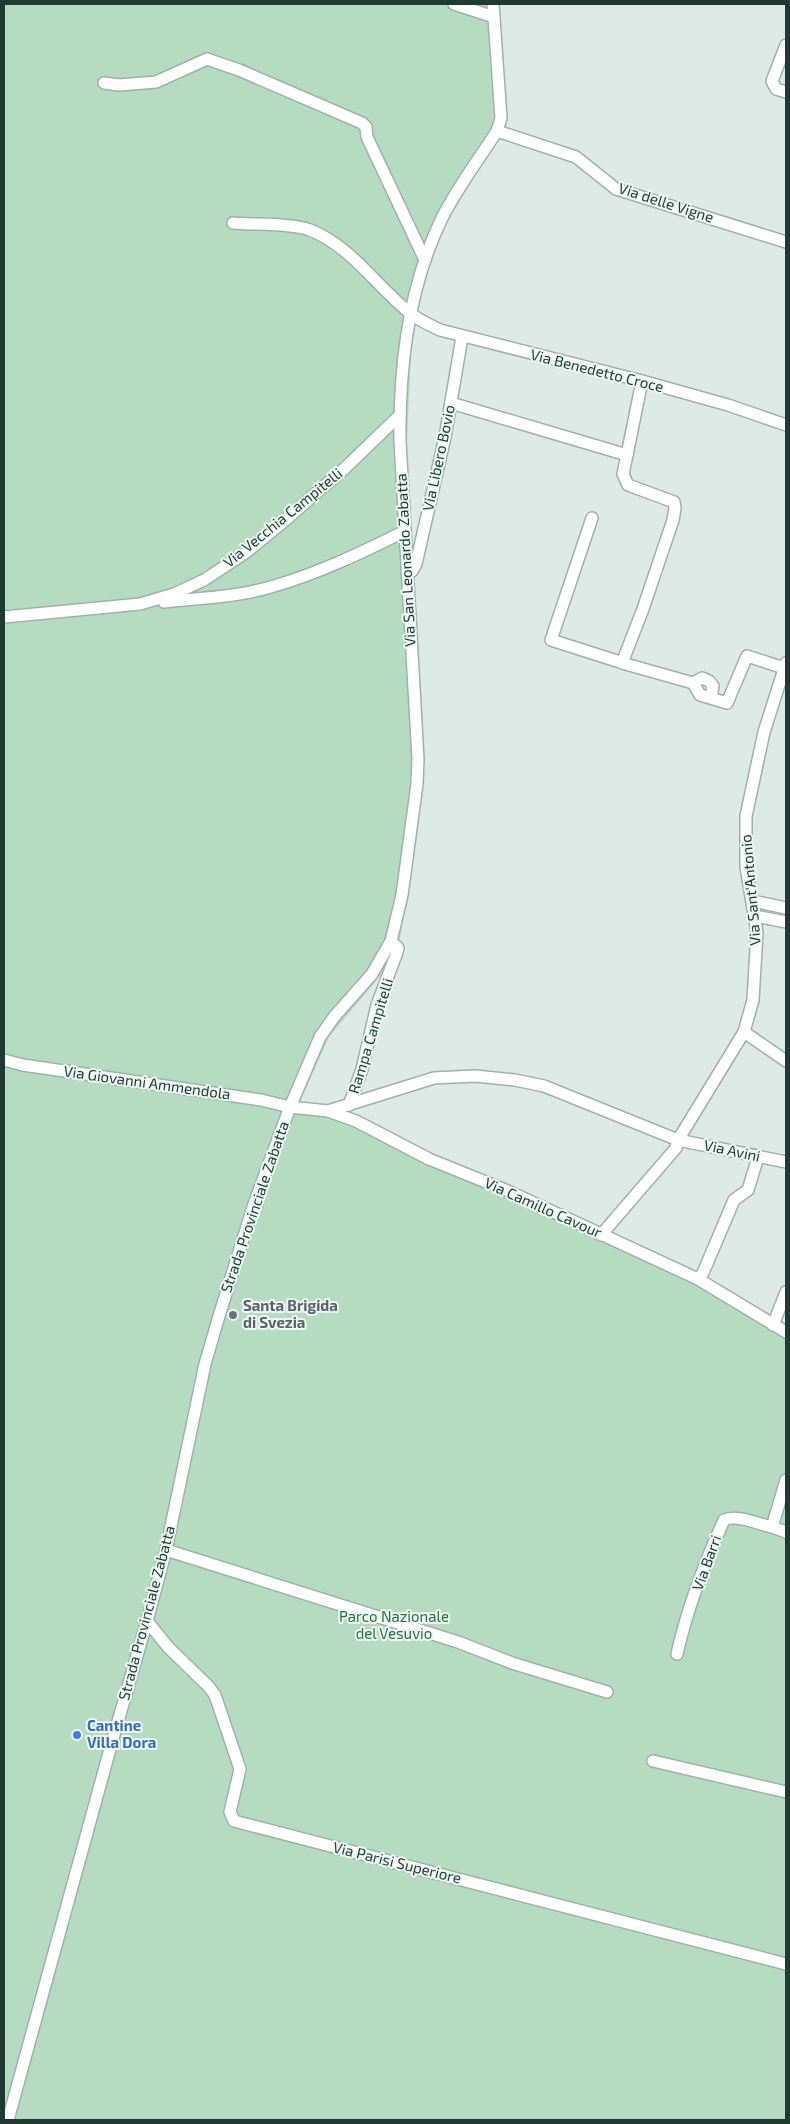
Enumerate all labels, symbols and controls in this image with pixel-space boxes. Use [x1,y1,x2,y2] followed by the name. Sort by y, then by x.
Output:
[616,178,716,226] street label: Via delle Vigne
[529,345,666,395] street label: Via Benedetto Croce
[418,403,458,513] street label: Via Libero Bovio
[219,464,346,571] street label: Via Vecchia Campitelli
[391,473,419,647] street label: Via San Leonardo Zabatta
[736,834,764,946] street label: Via Sant'Antonio
[344,976,396,1096] street label: Rampa Campitelli
[62,1061,232,1103] street label: Via Giovanni Ammendola
[216,1119,292,1295] street label: Strada Provinciale Zabatta
[702,1135,762,1165] street label: Via Avini
[482,1173,605,1241] street label: Via Camillo Cavour
[243,1296,338,1331] place label: Santa Brigida di Svezia
[227,1309,239,1321] marker: Santa Brigida di Svezia
[114,1523,178,1702] street label: Strada Provinciale Zabatta
[688,1532,724,1593] street label: Via Barri
[339,1607,449,1642] park label: Parco Nazionale del Vesuvio
[87,1716,156,1751] place label: Cantine Villa Dora
[71,1729,83,1741] marker: Cantine Villa Dora
[331,1837,463,1887] street label: Via Parisi Superiore

